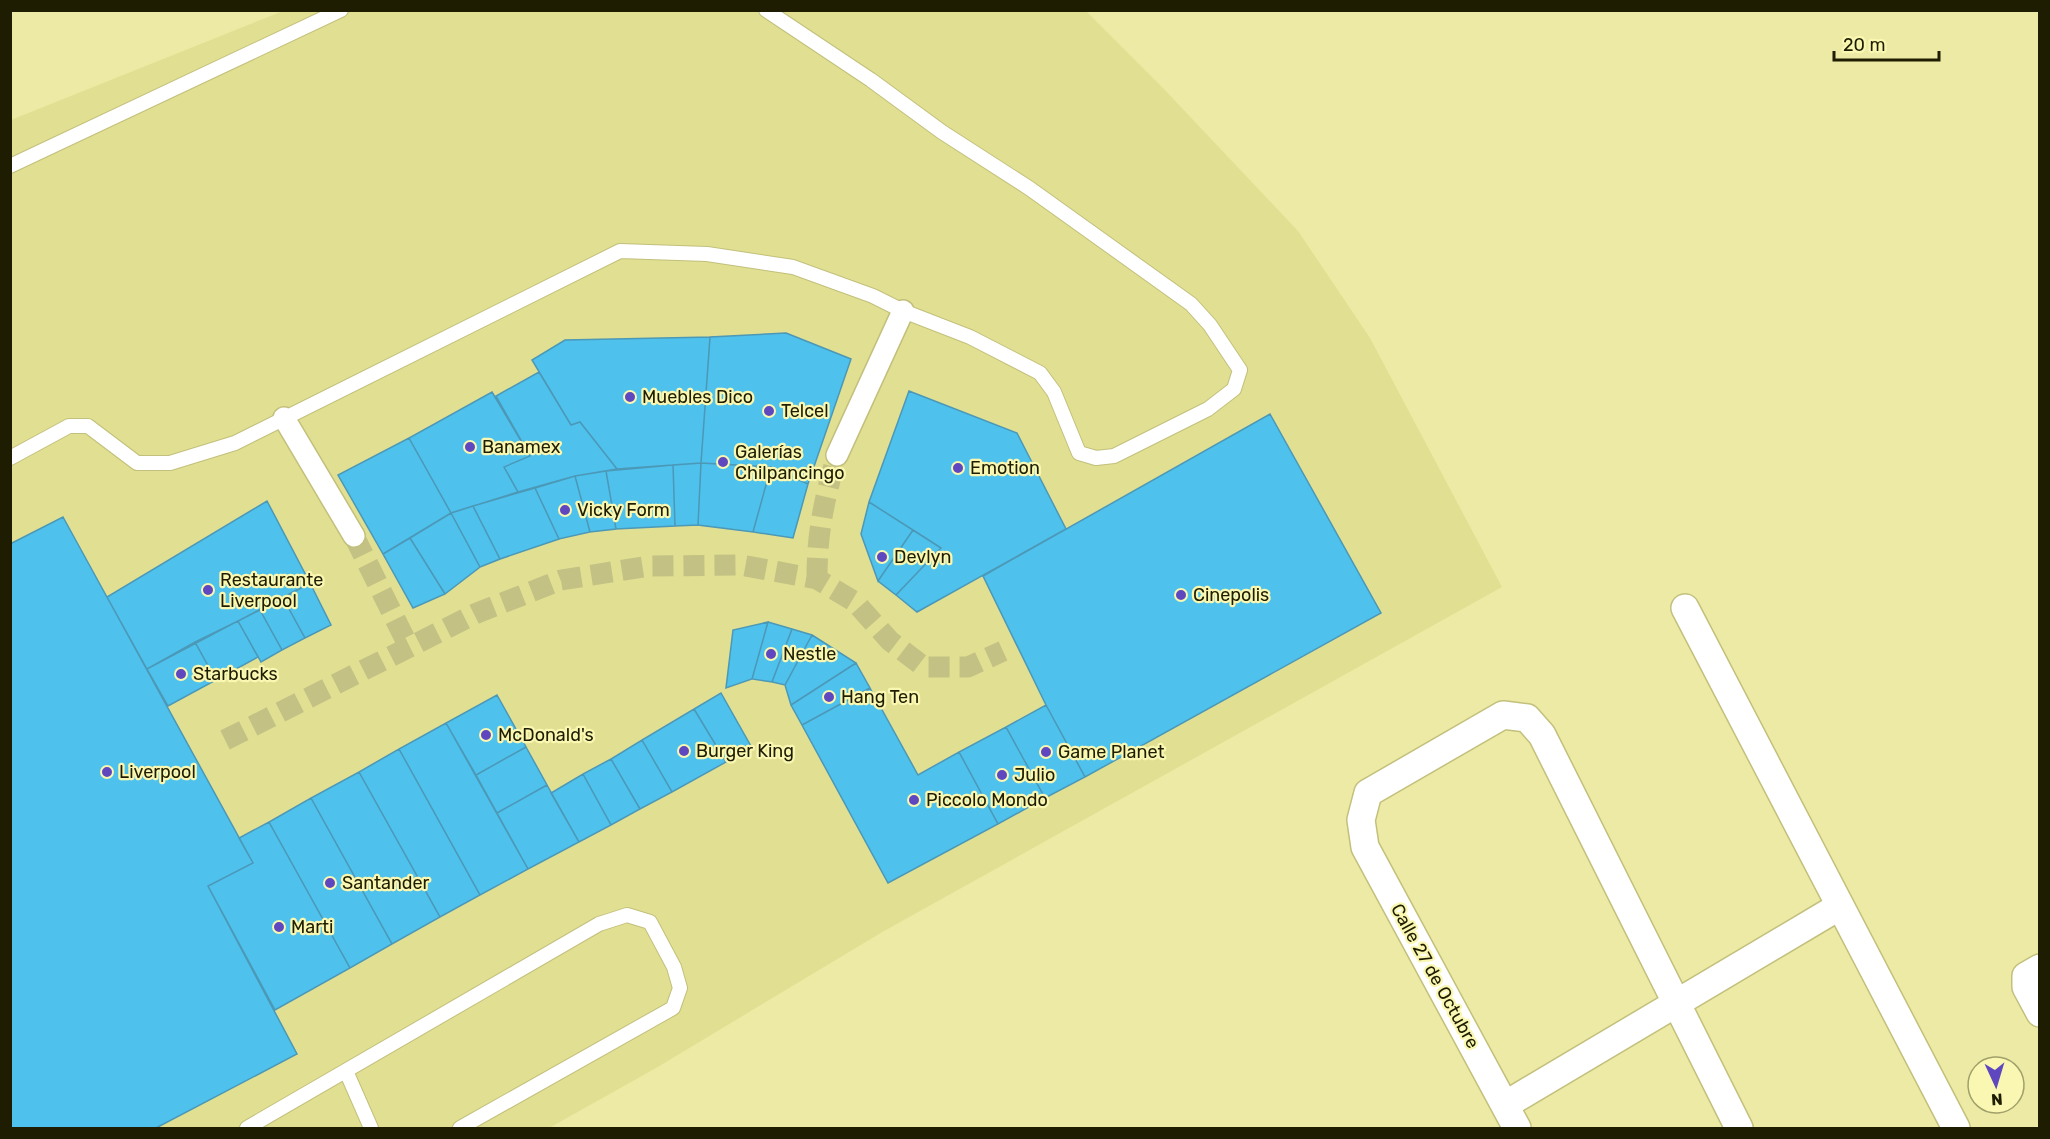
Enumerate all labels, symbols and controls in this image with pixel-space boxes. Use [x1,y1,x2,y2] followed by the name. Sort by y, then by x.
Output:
[1834,24,1939,62] scale bar
[1843,34,1885,56] text: 20 m
[642,386,753,408] place label: Muebles Dico
[623,390,637,404] marker: Muebles Dico
[781,400,829,422] place label: Telcel
[762,404,776,418] marker: Telcel
[482,436,561,458] place label: Banamex
[463,440,477,454] marker: Banamex
[735,441,845,484] place label: Galerías Chilpancingo
[716,455,730,469] marker: Galerías Chilpancingo
[970,457,1040,479] place label: Emotion
[951,461,965,475] marker: Emotion
[577,499,670,521] place label: Vicky Form
[558,503,572,517] marker: Vicky Form
[894,546,951,568] place label: Devlyn
[875,550,889,564] marker: Devlyn
[220,569,323,612] place label: Restaurante Liverpool
[201,583,215,597] marker: Restaurante Liverpool
[1193,584,1269,606] place label: Cinepolis
[1174,588,1188,602] marker: Cinepolis
[783,643,836,665] place label: Nestle
[764,647,778,661] marker: Nestle
[193,663,278,685] place label: Starbucks
[174,667,188,681] marker: Starbucks
[841,686,919,708] place label: Hang Ten
[822,690,836,704] marker: Hang Ten
[498,724,594,746] place label: McDonald's
[479,728,493,742] marker: McDonald's
[696,740,794,762] place label: Burger King
[1058,741,1165,763] place label: Game Planet
[677,744,691,758] marker: Burger King
[1039,745,1053,759] marker: Game Planet
[119,761,196,783] place label: Liverpool
[1014,764,1055,786] place label: Julio
[100,765,114,779] marker: Liverpool
[995,768,1009,782] marker: Julio
[926,789,1048,811] place label: Piccolo Mondo
[907,793,921,807] marker: Piccolo Mondo
[342,872,430,894] place label: Santander
[323,876,337,890] marker: Santander
[1386,900,1484,1052] street label: Calle 27 de Octubre
[291,916,333,938] place label: Marti
[272,920,286,934] marker: Marti
[1966,1055,2026,1115] north arrow
[1991,1090,2003,1109] text: N

